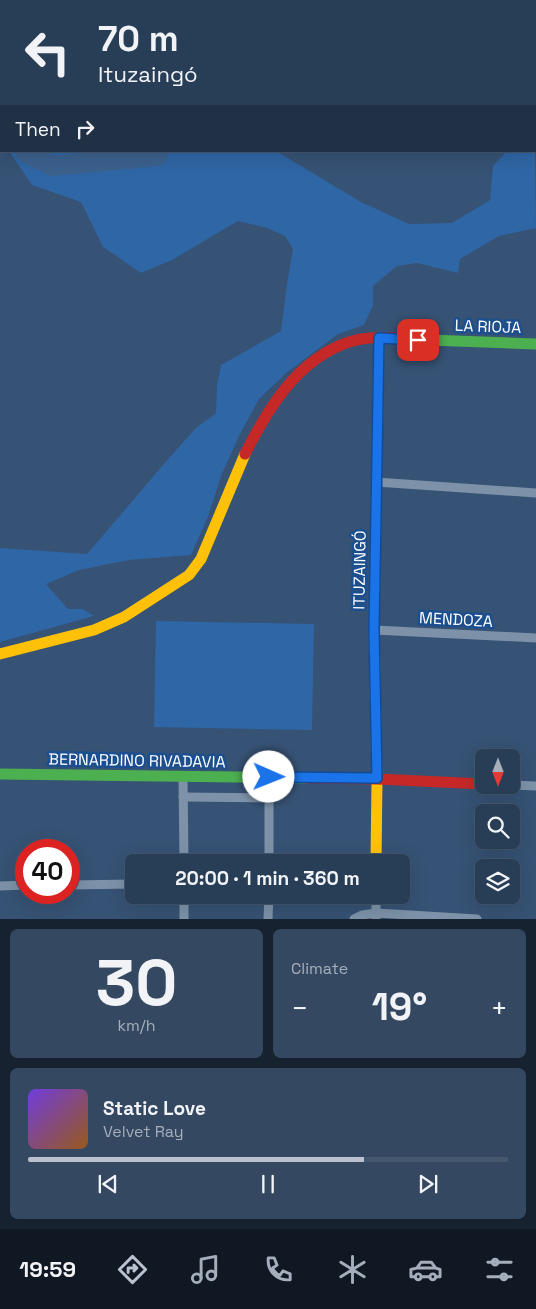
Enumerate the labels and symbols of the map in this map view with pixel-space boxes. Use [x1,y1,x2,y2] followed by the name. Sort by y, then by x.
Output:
[454,315,522,338] street label: LA RIOJA
[397,319,439,361] pin
[348,530,371,610] street label: ITUZAINGÓ
[419,607,493,632] street label: MENDOZA
[48,748,226,773] street label: BERNARDINO RIVADAVIA
[475,749,520,794] north arrow
[242,750,294,802] position arrow
[15,839,80,904] speed limit sign: 40

